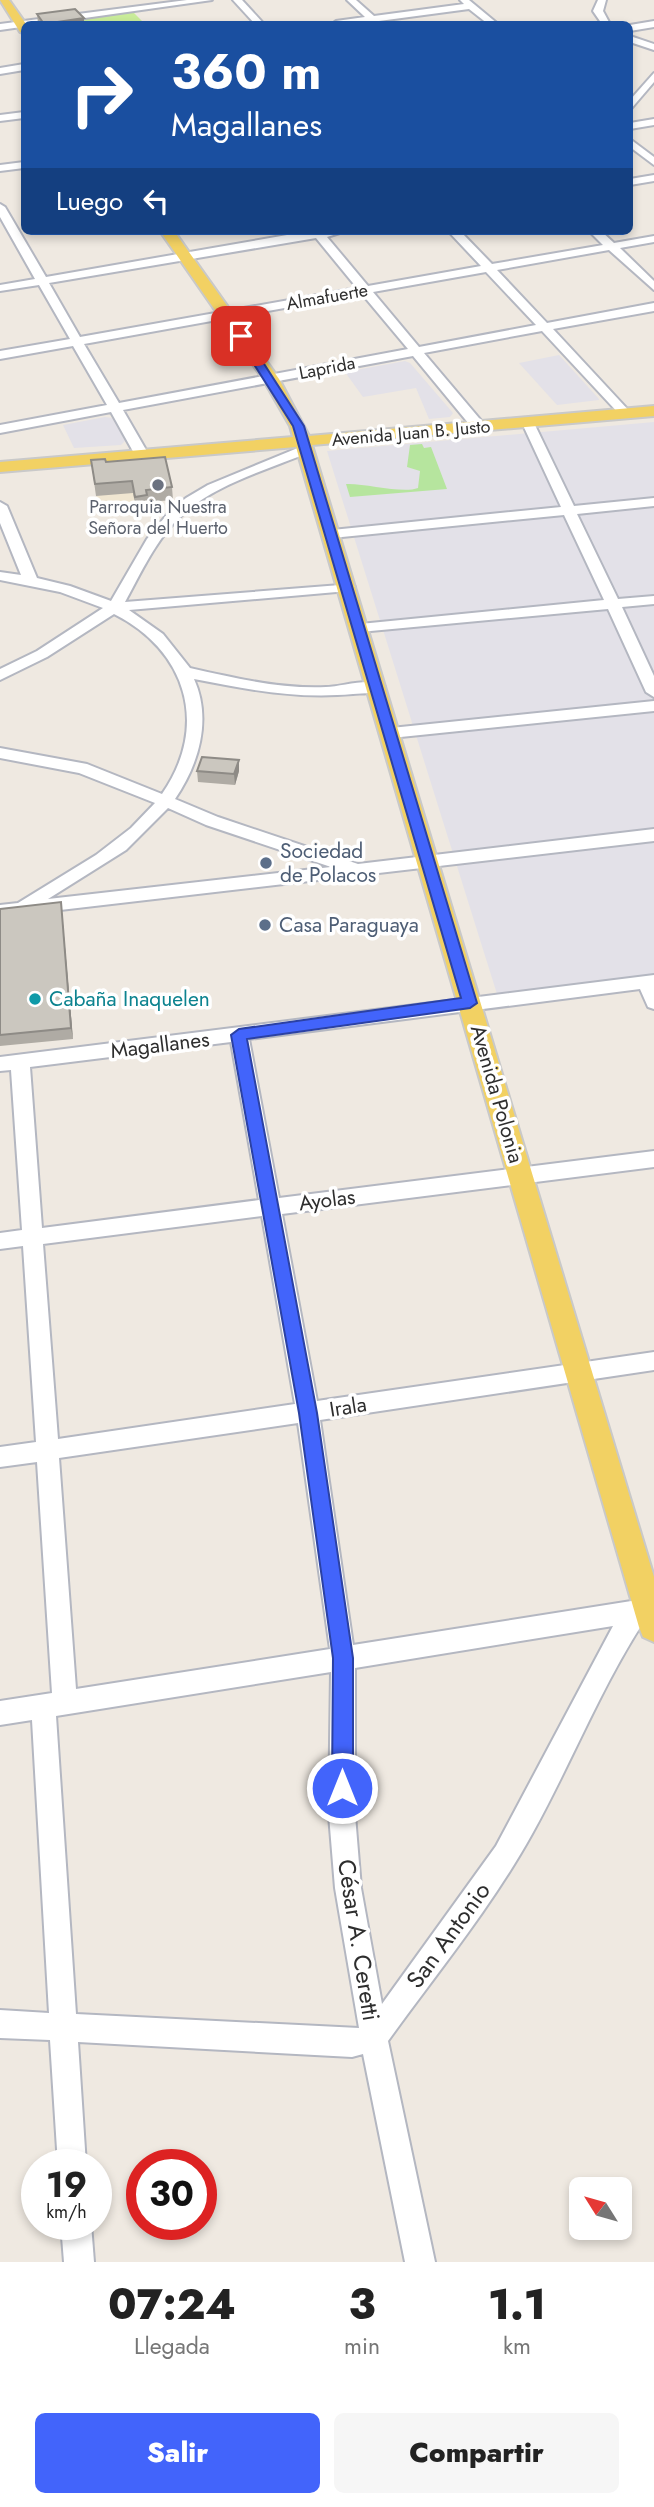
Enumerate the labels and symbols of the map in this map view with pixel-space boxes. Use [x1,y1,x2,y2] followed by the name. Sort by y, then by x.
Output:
[284,277,370,317] street label: Almafuerte
[211,306,271,366] pin
[297,350,357,386] street label: Laprida
[330,413,492,453] street label: Avenida Juan B. Justo
[150,477,166,493] marker: Parroquia Nuestra Señora del Huerto
[88,494,228,541] place label: Parroquia Nuestra Señora del Huerto
[280,836,376,890] place label: Sociedad de Polacos
[258,855,274,871] marker: Sociedad de Polacos
[279,910,419,940] place label: Casa Paraguaya
[257,917,273,933] marker: Casa Paraguaya
[49,984,210,1014] place label: Cabaña Inaquelen
[27,991,43,1007] marker: Cabaña Inaquelen
[463,1021,531,1167] street label: Avenida Polonia
[109,1024,211,1066] street label: Magallanes
[297,1182,357,1218] street label: Ayolas
[327,1389,369,1425] street label: Irala
[305,1751,379,1825] position arrow
[329,1857,389,2023] street label: César A. Ceretti
[397,1875,499,1995] street label: San Antonio
[126,2149,217,2240] speed limit sign: 30
[569,2177,632,2240] north arrow

